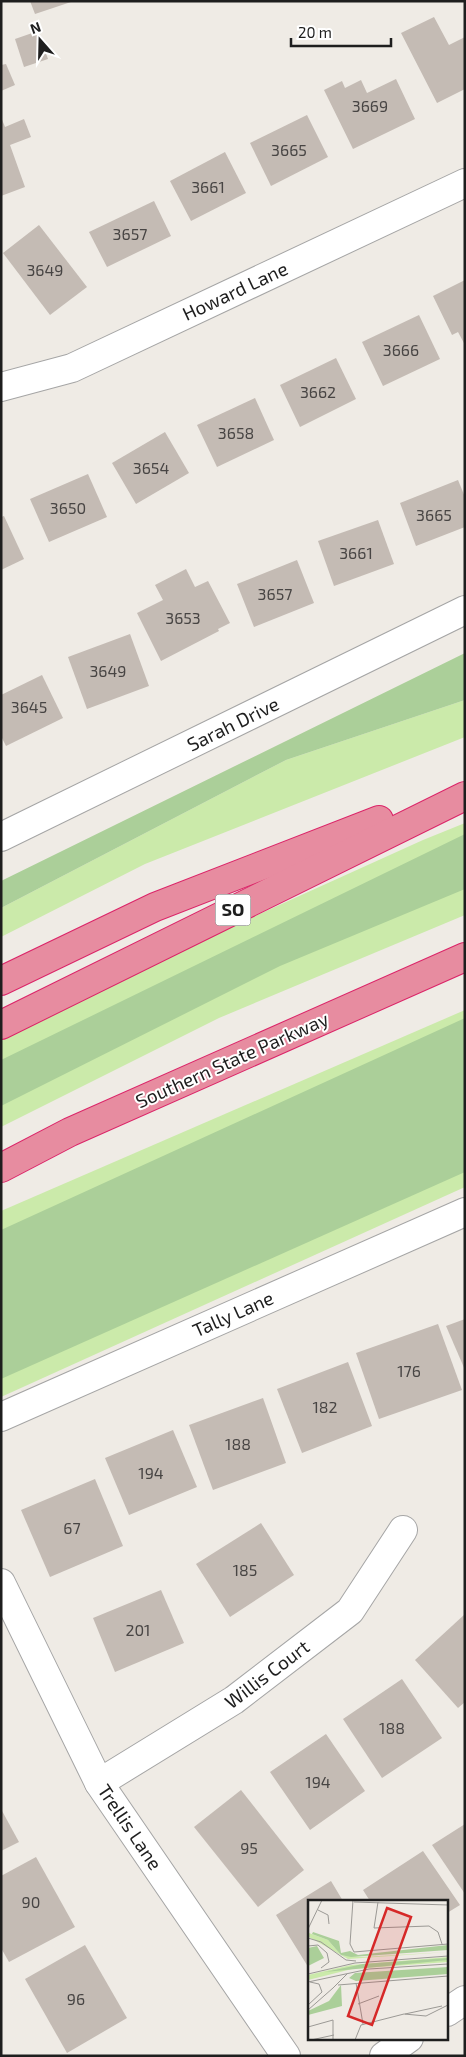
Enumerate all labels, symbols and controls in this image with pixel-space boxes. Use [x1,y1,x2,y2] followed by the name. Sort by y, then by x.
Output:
[15,15,65,65] north arrow
[291,15,391,47] scale bar
[28,18,43,37] text: N
[298,23,332,41] text: 20 m
[352,96,388,115] house number: 3669
[271,140,307,159] house number: 3665
[191,177,225,196] house number: 3661
[113,224,147,243] house number: 3657
[179,256,291,325] street label: Howard Lane
[26,260,64,279] house number: 3649
[383,340,419,359] house number: 3666
[300,382,336,401] house number: 3662
[218,423,254,442] house number: 3658
[133,458,169,477] house number: 3654
[50,498,86,517] house number: 3650
[416,505,452,524] house number: 3665
[339,543,373,562] house number: 3661
[258,584,292,603] house number: 3657
[165,608,201,627] house number: 3653
[89,661,127,680] house number: 3649
[183,691,283,756] street label: Sarah Drive
[11,697,47,716] house number: 3645
[216,894,250,926] road number: SO
[132,1007,332,1112] street label: Southern State Parkway
[189,1286,277,1342] street label: Tally Lane
[397,1361,421,1380] house number: 176
[312,1397,338,1416] house number: 182
[225,1434,251,1453] house number: 188
[138,1463,164,1482] house number: 194
[63,1518,81,1537] house number: 67
[233,1560,257,1579] house number: 185
[125,1620,151,1639] house number: 201
[220,1634,314,1713] street label: Willis Court
[379,1718,405,1737] house number: 188
[305,1772,331,1791] house number: 194
[93,1780,167,1874] street label: Trellis Lane
[240,1838,258,1857] house number: 95
[22,1892,40,1911] house number: 90
[308,1900,448,2040] inset map
[67,1989,85,2008] house number: 96

